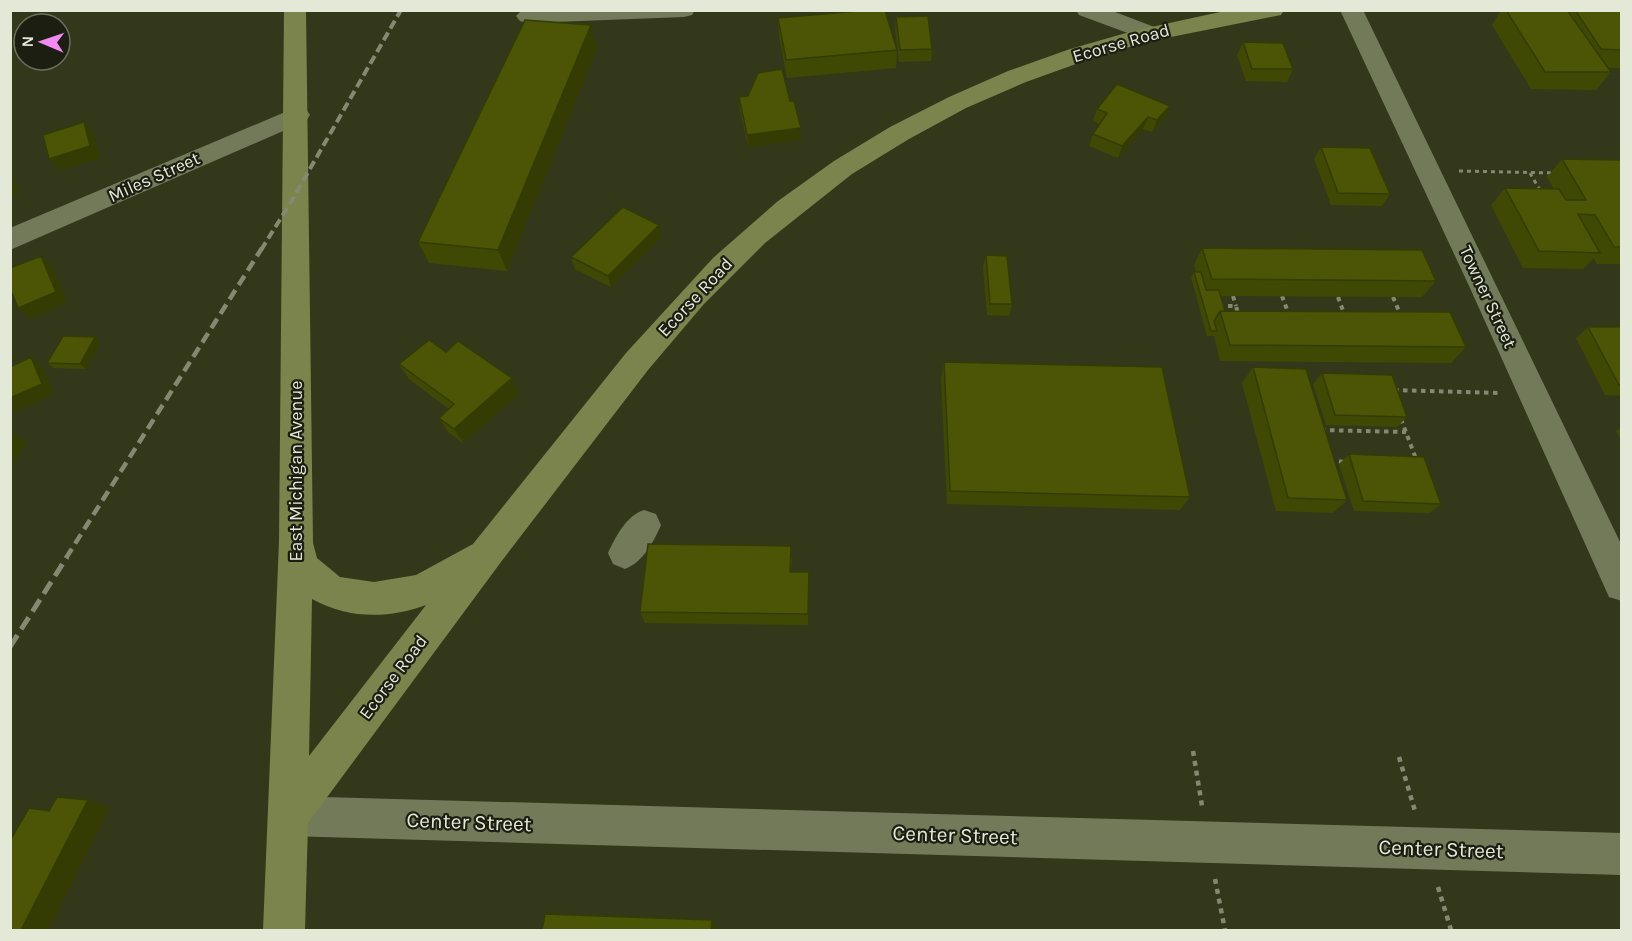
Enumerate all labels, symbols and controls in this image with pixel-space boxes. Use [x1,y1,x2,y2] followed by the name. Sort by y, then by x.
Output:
[12,12,72,72] north arrow
[1070,19,1172,67] street label: Ecorse Road
[18,35,37,48] text: N
[105,147,203,207] street label: Miles Street
[1455,242,1521,352] street label: Towner Street
[653,253,737,341] street label: Ecorse Road
[285,380,307,562] street label: East Michigan Avenue
[354,630,432,724] street label: Ecorse Road
[406,808,532,836] street label: Center Street
[892,821,1018,849] street label: Center Street
[1378,835,1504,863] street label: Center Street

